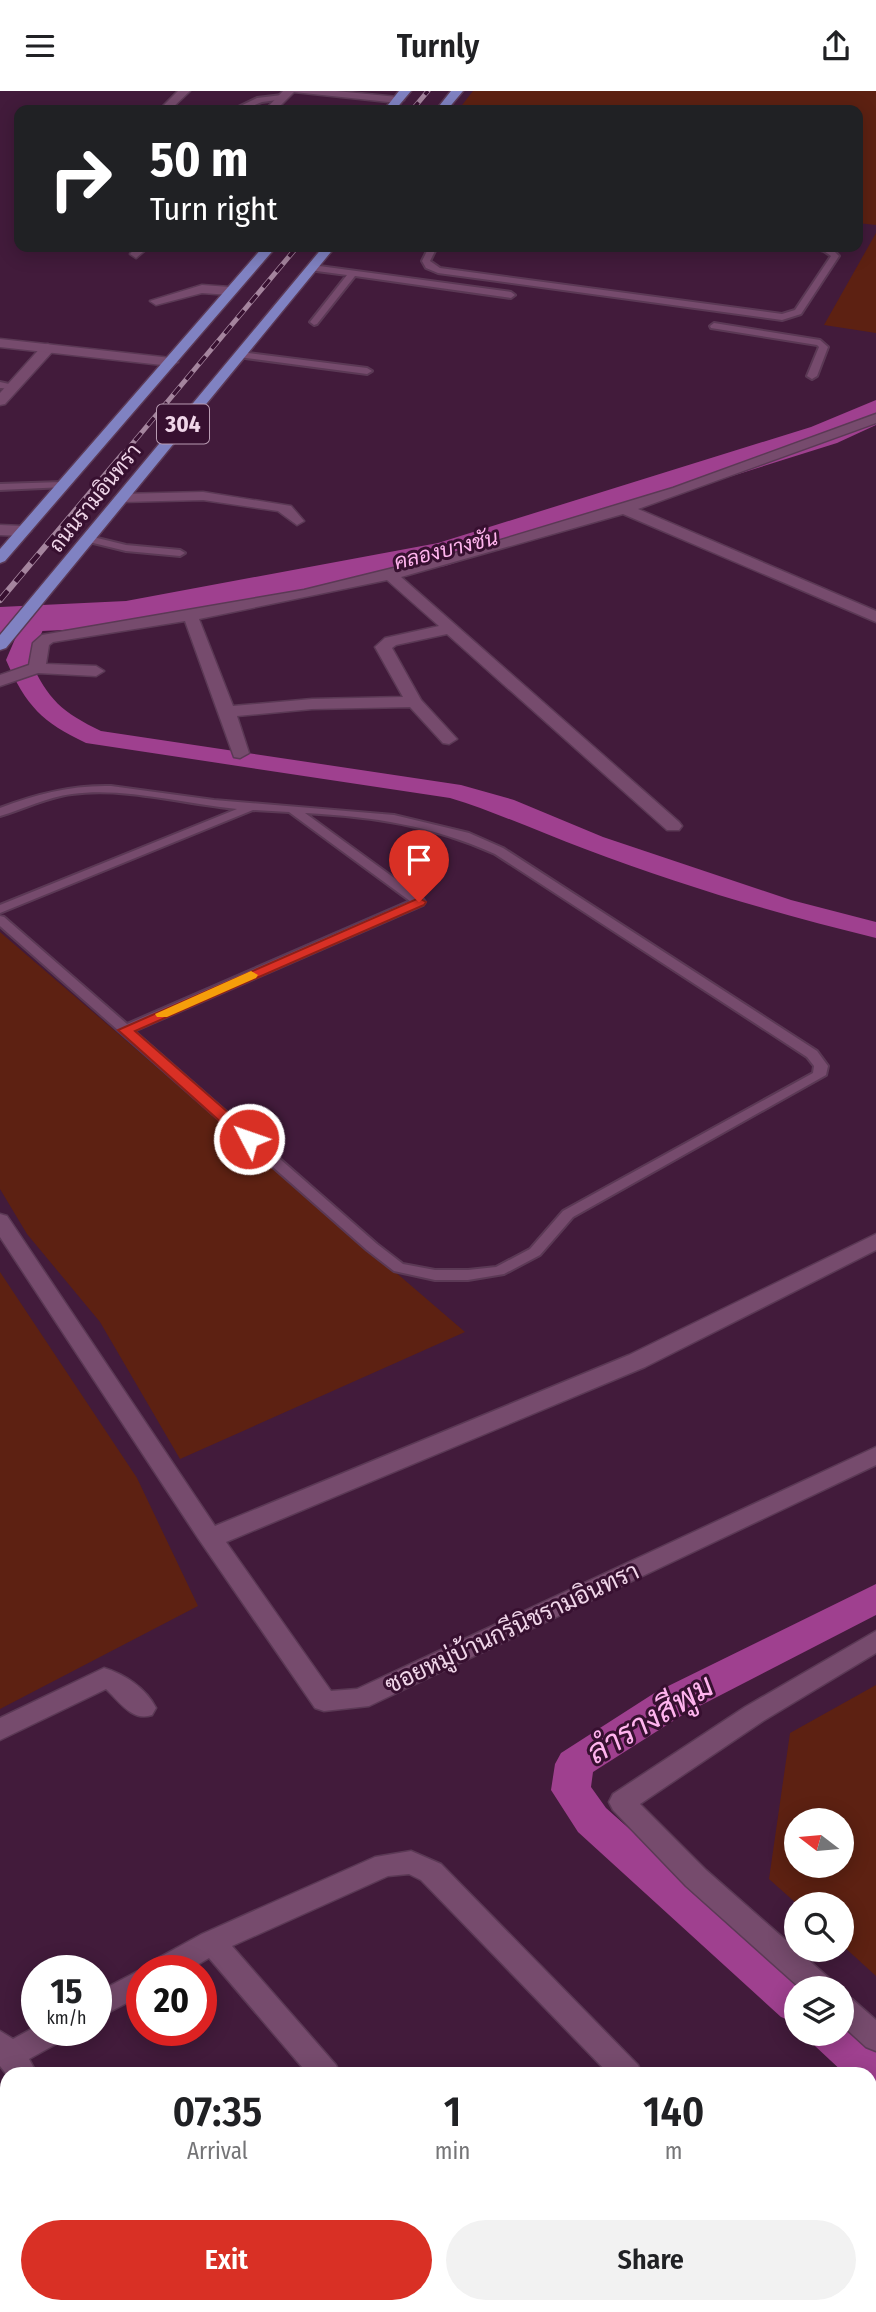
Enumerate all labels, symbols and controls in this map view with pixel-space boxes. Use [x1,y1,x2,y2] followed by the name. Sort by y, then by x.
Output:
[21,27,59,65] icon: menu
[397,27,479,65] text: Turnly
[817,27,855,65] icon: share
[150,130,248,189] text: 50 m
[35,133,126,224] icon: right
[150,190,277,228] text: Turn right
[157,405,209,443] road number: 304
[43,439,147,557] street label: ถนนรามอินทรา
[391,524,501,575] water label: คลองบางชัน
[389,830,449,902] pin
[400,841,438,879] icon: arrive
[212,1102,286,1176] position arrow
[380,1556,645,1702] street label: ซอยหมู่บ้านกรีนิชรามอินทรา
[579,1665,722,1774] water label: ลำรางสีพูม
[784,1808,854,1878] north arrow
[784,1808,854,2046] map controls
[784,1892,854,1962] button: search
[126,1955,217,2046] speed limit sign: 20
[50,1970,82,2012] text: 15
[784,1976,854,2046] button: layers
[46,2007,87,2029] text: km/h
[173,2087,262,2137] text: 07:35
[444,2087,461,2137] text: 1
[643,2087,704,2137] text: 140
[187,2137,248,2165] text: Arrival
[435,2137,470,2165] text: min
[665,2137,683,2165] text: m
[21,2220,432,2300] button: Exit
[446,2220,856,2300] button: Share

